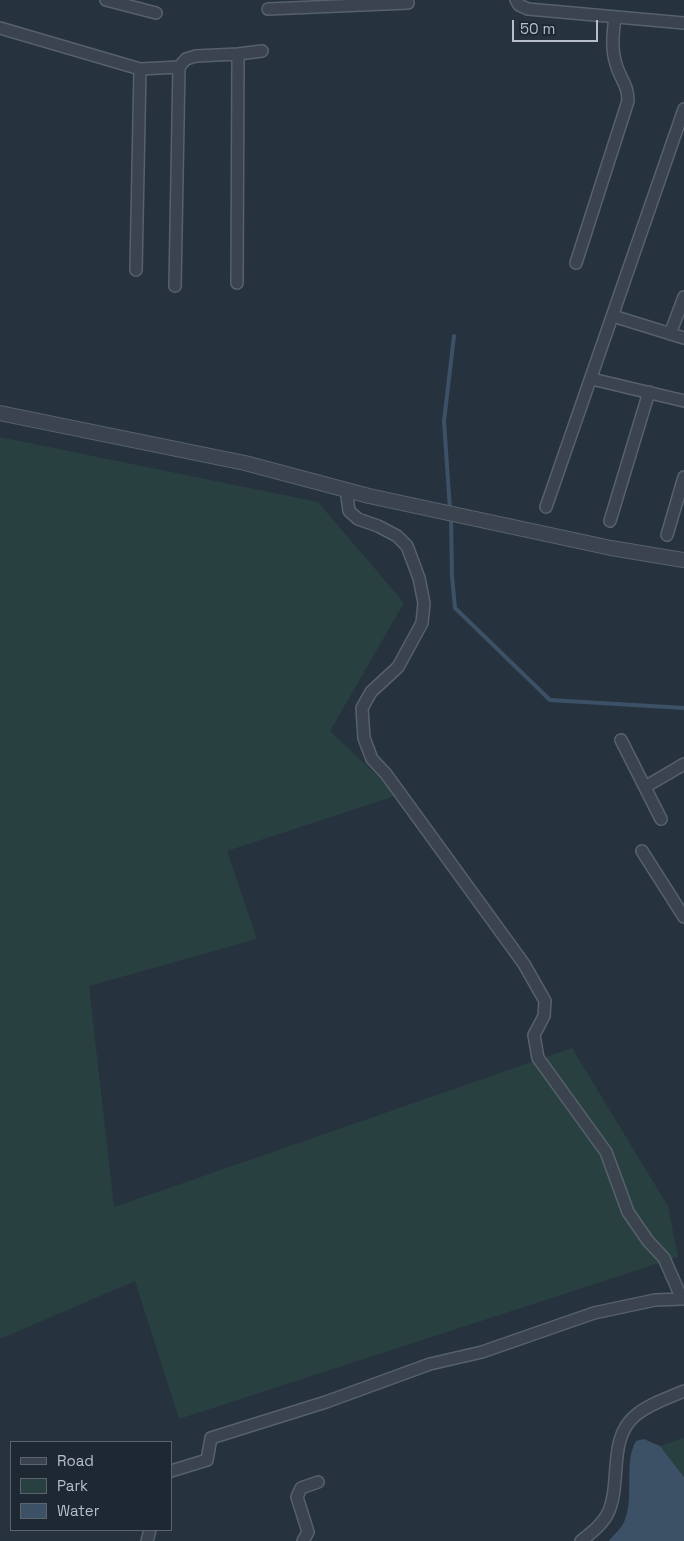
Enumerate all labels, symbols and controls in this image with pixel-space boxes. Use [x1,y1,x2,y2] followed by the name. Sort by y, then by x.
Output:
[514,10,600,42] scale bar
[520,19,555,38] text: 50 m
[10,1441,172,1531] legend
[57,1451,94,1470] text: Road
[57,1476,88,1495] text: Park
[57,1501,99,1520] text: Water

